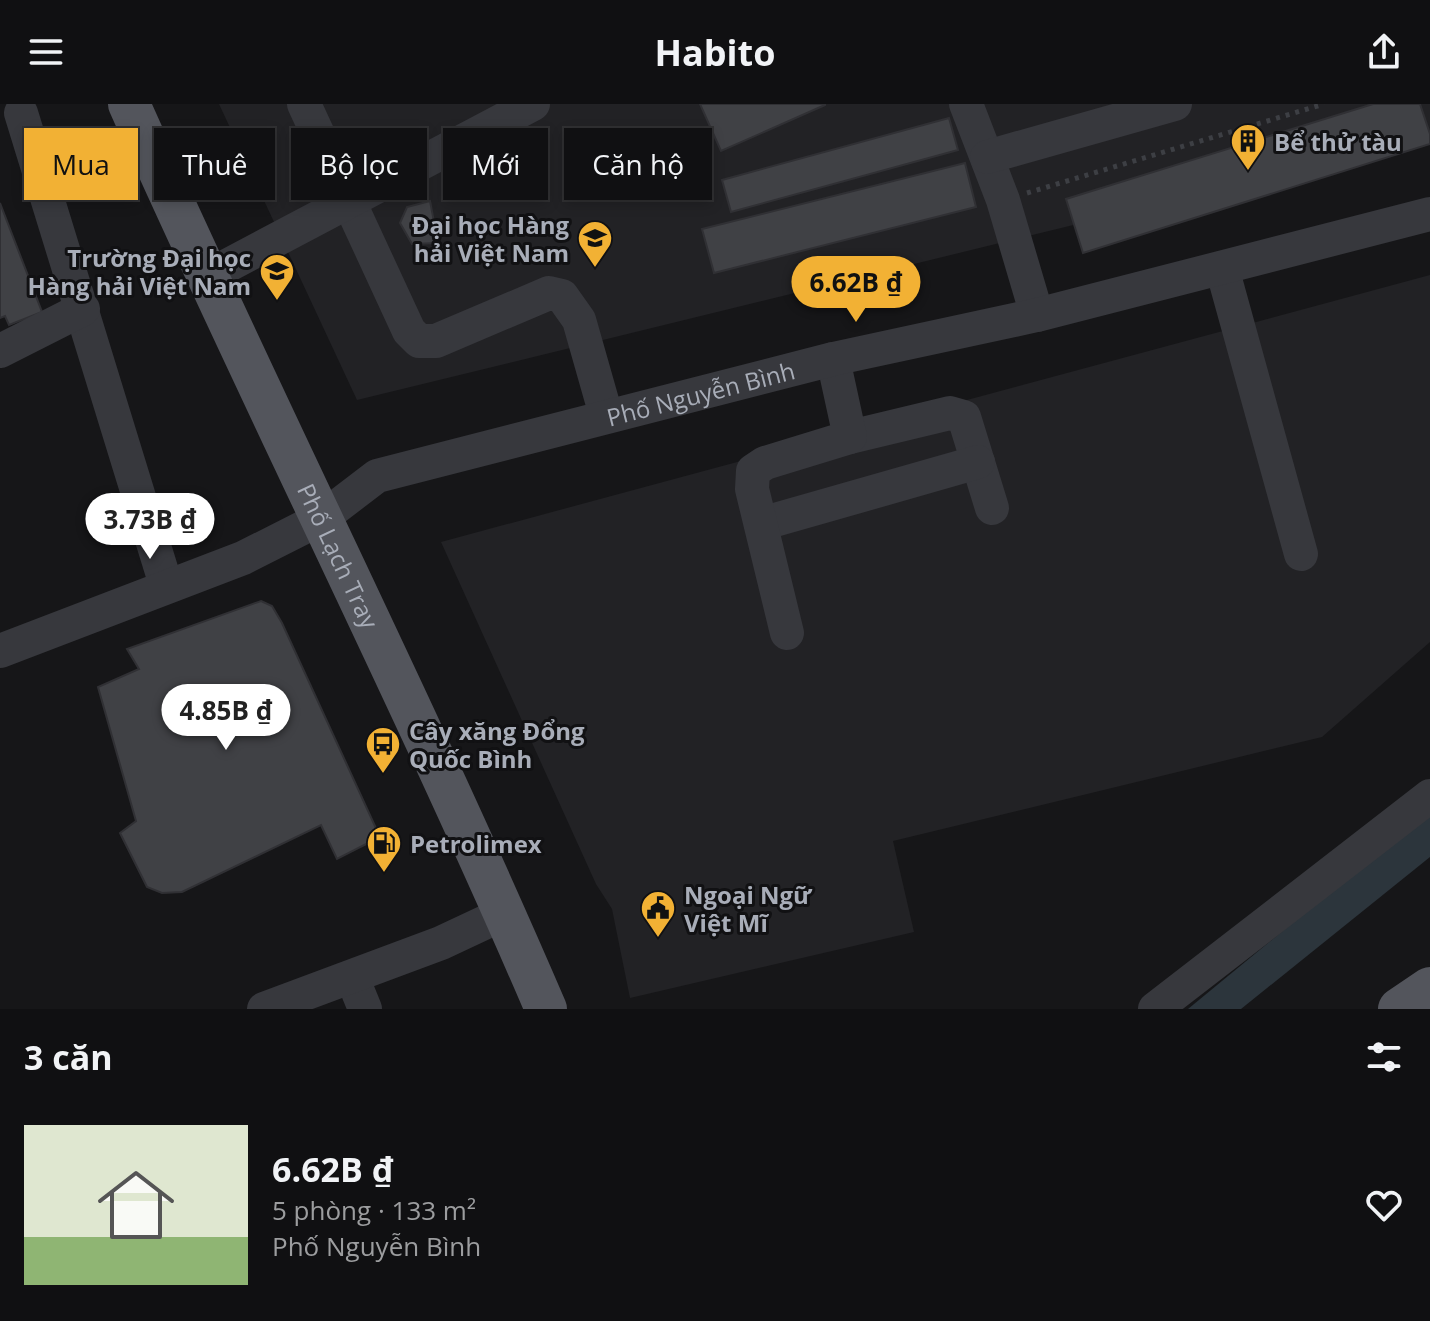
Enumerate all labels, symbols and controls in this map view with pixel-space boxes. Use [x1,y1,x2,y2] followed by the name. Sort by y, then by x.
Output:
[655,28,775,77] text: Habito
[24,30,68,74] icon: menu
[1362,30,1406,74] icon: share
[1229,122,1267,172] building icon: Bể thử tàu
[1274,125,1402,158] place label: Bể thử tàu
[24,128,138,200] chip: Mua
[154,128,275,200] chip: Thuê
[291,128,427,200] chip: Bộ lọc
[443,128,548,200] chip: Mới
[564,128,712,200] chip: Căn hộ
[412,208,569,269] place label: Đại học Hàng hải Việt Nam
[576,219,614,269] school or university icon: Đại học Hàng hải Việt Nam
[27,241,251,302] place label: Trường Đại học Hàng hải Việt Nam
[258,252,296,302] school or university icon: Trường Đại học Hàng hải Việt Nam
[782,256,930,324] pin: 6.62B ₫
[809,264,903,300] text: 6.62B ₫
[603,353,798,433] street label: Phố Nguyễn Bình
[291,478,388,634] street label: Phố Lạch Tray
[76,493,224,561] pin: 3.73B ₫
[103,501,197,537] text: 3.73B ₫
[152,684,300,752] pin: 4.85B ₫
[179,692,273,728] text: 4.85B ₫
[409,714,585,775] place label: Cây xăng Đổng Quốc Bình
[364,725,402,775] bus stop icon: Cây xăng Đổng Quốc Bình
[365,824,403,874] fuel station icon: Petrolimex
[410,827,542,860] place label: Petrolimex
[684,878,813,939] place label: Ngoại Ngữ Việt Mĩ
[639,889,677,939] public building icon: Ngoại Ngữ Việt Mĩ
[24,1034,113,1080] text: 3 căn
[1362,1035,1406,1079] icon: filters
[272,1146,394,1192] text: 6.62B ₫
[88,1157,184,1253] icon: home
[1362,1183,1406,1227] icon: heart
[272,1192,476,1228] text: 5 phòng · 133 m²
[272,1228,481,1264] text: Phố Nguyễn Bình

